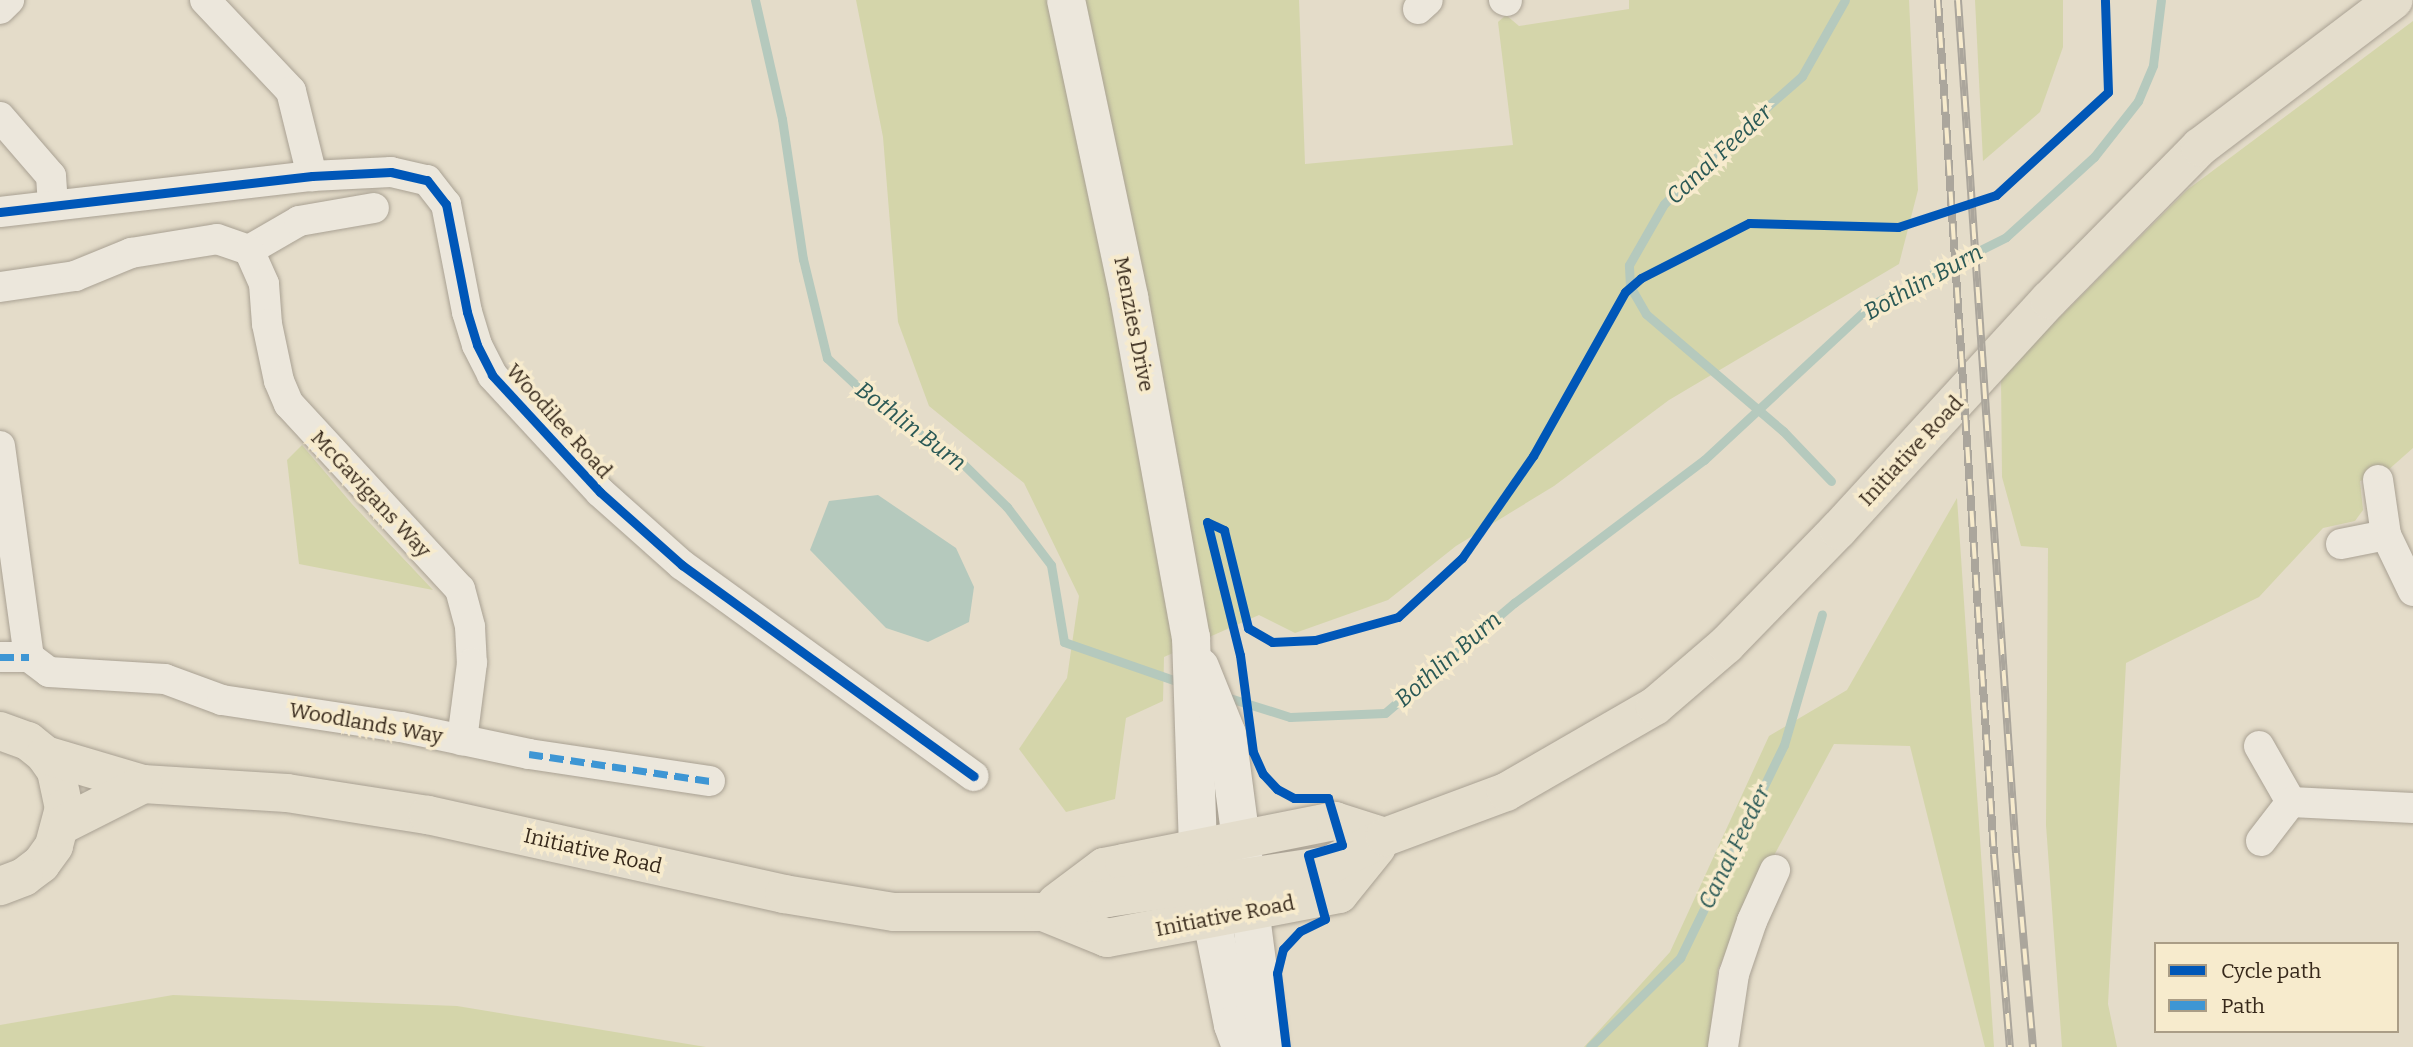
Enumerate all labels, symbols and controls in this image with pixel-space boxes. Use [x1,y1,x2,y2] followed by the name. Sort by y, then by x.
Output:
[1661,98,1777,210] water label: Canal Feeder
[1859,238,1987,326] water label: Bothlin Burn
[1109,254,1159,394] street label: Menzies Drive
[501,359,617,483] street label: Woodilee Road
[850,376,972,476] water label: Bothlin Burn
[1854,391,1968,511] street label: Initiative Road
[306,425,436,563] street label: McGavigans Way
[1389,606,1507,712] water label: Bothlin Burn
[287,697,445,749] street label: Woodlands Way
[1692,781,1776,913] water label: Canal Feeder
[521,823,665,879] street label: Initiative Road
[1153,890,1297,942] street label: Initiative Road
[2154,942,2399,1033] legend
[2221,958,2321,984] text: Cycle path
[2221,993,2265,1019] text: Path

